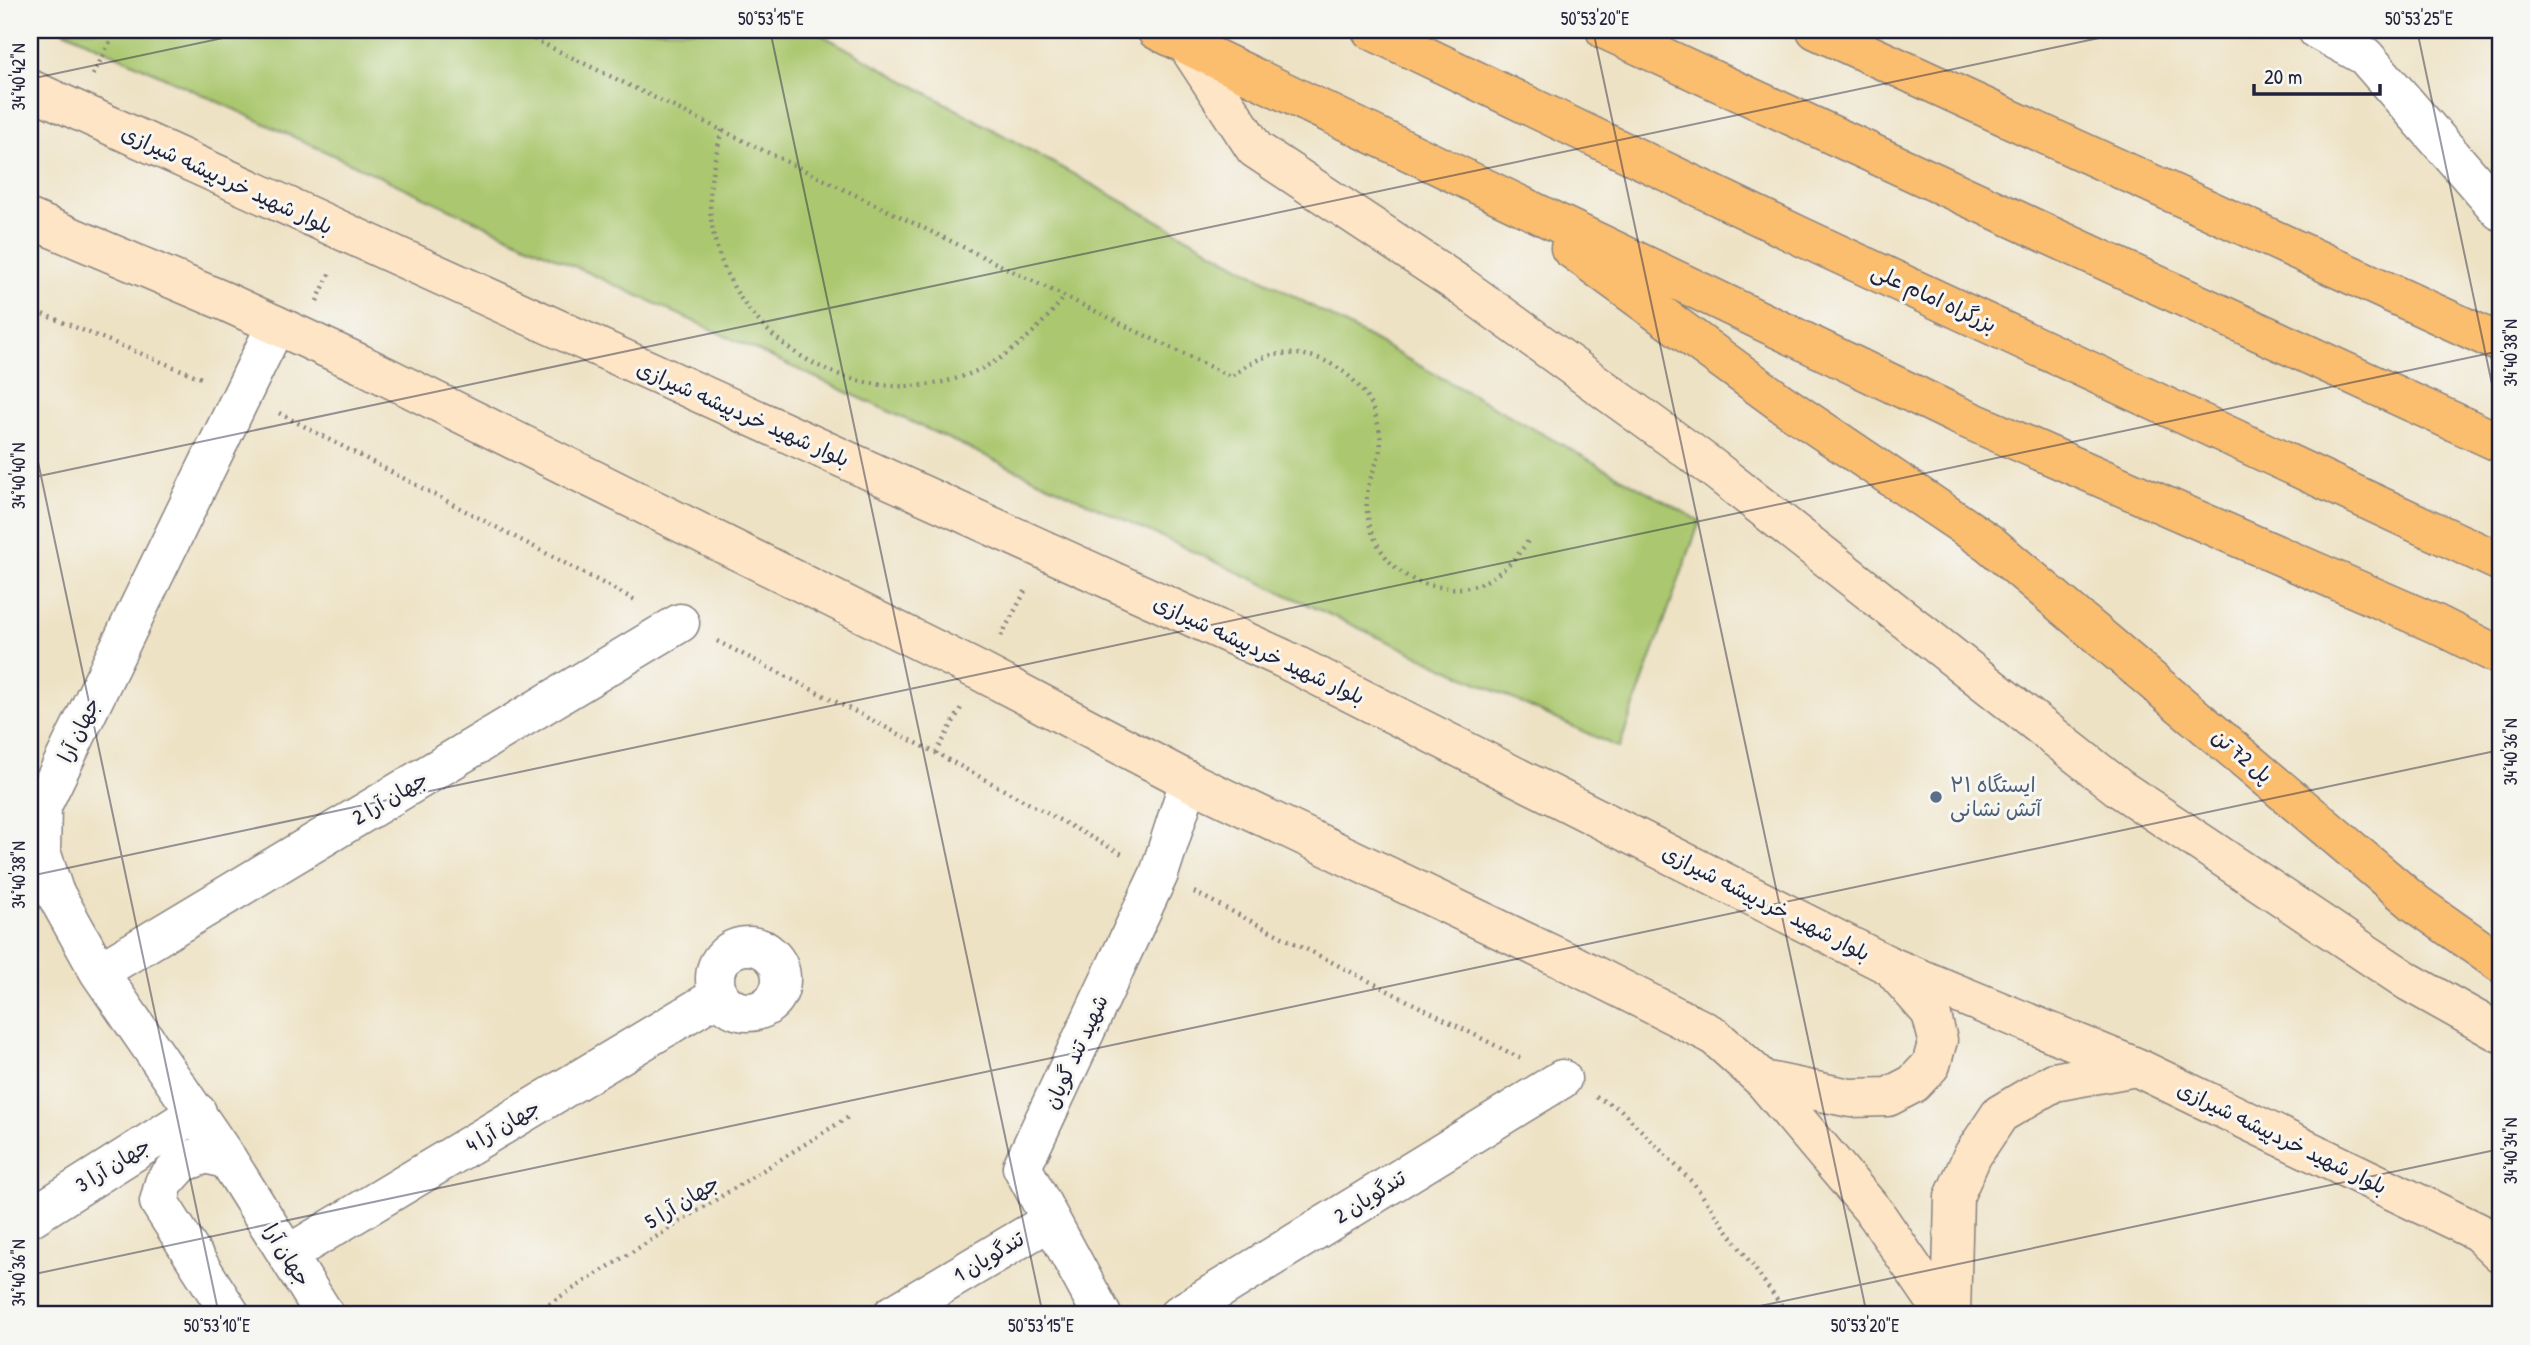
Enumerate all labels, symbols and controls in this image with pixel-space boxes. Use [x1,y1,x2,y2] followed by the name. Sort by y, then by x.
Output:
[738,6,804,31] text: 50°53'15"E
[1561,6,1629,31] text: 50°53'20"E
[2385,6,2453,31] text: 50°53'25"E
[6,44,31,110] text: 34°40'42"N
[2254,52,2380,96] scale bar
[2264,62,2302,91] text: 20 m
[117,118,338,241] street label: بلوار شهید خردپیشه شیرازی
[1866,256,2001,341] street label: بزرگراه امام علی
[2498,319,2523,387] text: 34°40'38"N
[632,354,854,474] street label: بلوار شهید خردپیشه شیرازی
[6,443,31,509] text: 34°40'40"N
[1149,588,1370,711] street label: بلوار شهید خردپیشه شیرازی
[50,693,107,767] street label: جهان آرا
[2498,718,2523,786] text: 34°40'36"N
[2206,722,2279,790] street label: پل 72 تن
[347,764,433,831] street label: جهان آرا 2
[1950,770,2042,823] place label: ایستگاه ۲۱ آتش نشانی
[1928,789,1944,805] marker: ایستگاه ۲۱ آتش نشانی
[1657,837,1875,968] street label: بلوار شهید خردپیشه شیرازی
[6,841,31,909] text: 34°40'38"N
[1036,990,1115,1114] street label: شهید تند گویان
[2173,1074,2392,1201] street label: بلوار شهید خردپیشه شیرازی
[460,1092,545,1159] street label: جهان آرا 4
[2498,1118,2523,1184] text: 34°40'34"N
[70,1130,156,1199] street label: جهان آرا 3
[1328,1163,1412,1230] street label: تندگویان 2
[639,1167,724,1236] street label: جهان آرا 5
[257,1218,318,1292] street label: جهان آرا
[948,1224,1030,1289] street label: تندگویان 1
[6,1239,31,1307] text: 34°40'36"N
[184,1313,250,1338] text: 50°53'10"E
[1008,1313,1074,1338] text: 50°53'15"E
[1831,1313,1899,1338] text: 50°53'20"E

